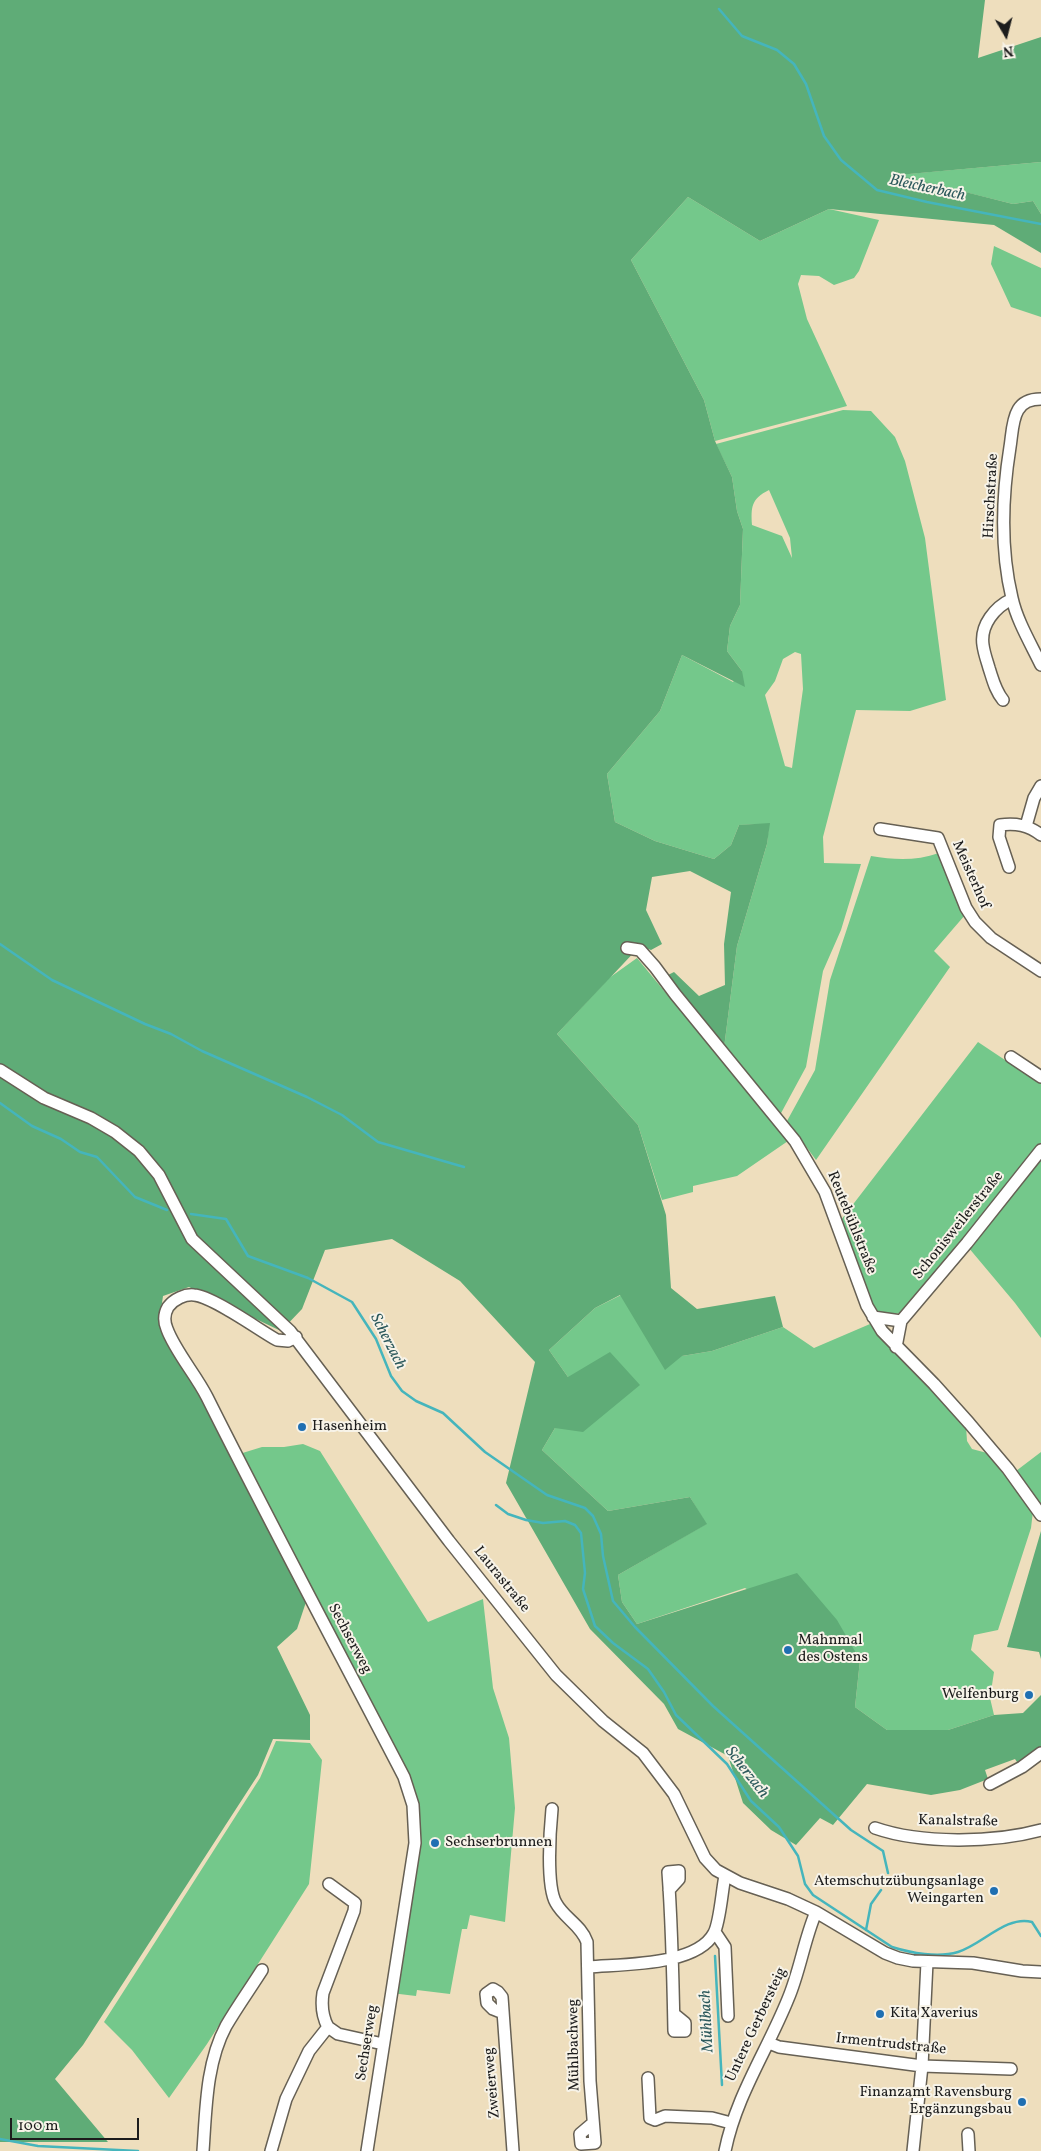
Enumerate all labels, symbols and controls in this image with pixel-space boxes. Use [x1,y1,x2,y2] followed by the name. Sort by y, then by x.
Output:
[981,10,1031,60] north arrow
[1002,40,1015,60] text: N
[887,172,967,206] water label: Bleicherbach
[981,453,1003,539] street label: Hirschstraße
[947,838,993,912] street label: Meisterhof
[910,1168,1008,1284] street label: Schonisweilerstraße
[822,1169,880,1277] street label: Reutebühlstraße
[365,1311,409,1373] water label: Scherzach
[312,1418,387,1436] place label: Hasenheim
[296,1421,308,1433] marker: Hasenheim
[469,1543,533,1617] street label: Laurastraße
[323,1601,375,1677] street label: Sechserweg
[798,1632,868,1667] place label: Mahnmal des Ostens
[782,1644,794,1656] marker: Mahnmal des Ostens
[942,1686,1019,1704] place label: Welfenburg
[1023,1689,1035,1701] marker: Welfenburg
[720,1743,772,1803] water label: Scherzach
[918,1812,998,1832] street label: Kanalstraße
[445,1834,552,1852] place label: Sechserbrunnen
[429,1837,441,1849] marker: Sechserbrunnen
[814,1873,984,1908] place label: Atemschutzübungsanlage Weingarten
[988,1885,1000,1897] marker: Atemschutzübungsanlage Weingarten
[723,1965,791,2085] street label: Untere Gerbersteig
[697,1989,719,2053] water label: Mühlbach
[565,1999,585,2091] street label: Mühlbachweg
[353,2004,383,2082] street label: Sechserweg
[890,2005,978,2023] place label: Kita Xaverius
[874,2008,886,2020] marker: Kita Xaverius
[835,2030,947,2060] street label: Irmentrudstraße
[481,2047,505,2119] street label: Zweierweg
[859,2084,1012,2119] place label: Finanzamt Ravensburg Ergänzungsbau
[1016,2096,1028,2108] marker: Finanzamt Ravensburg Ergänzungsbau
[12,2108,141,2140] scale bar
[18,2116,58,2137] text: 100 m

